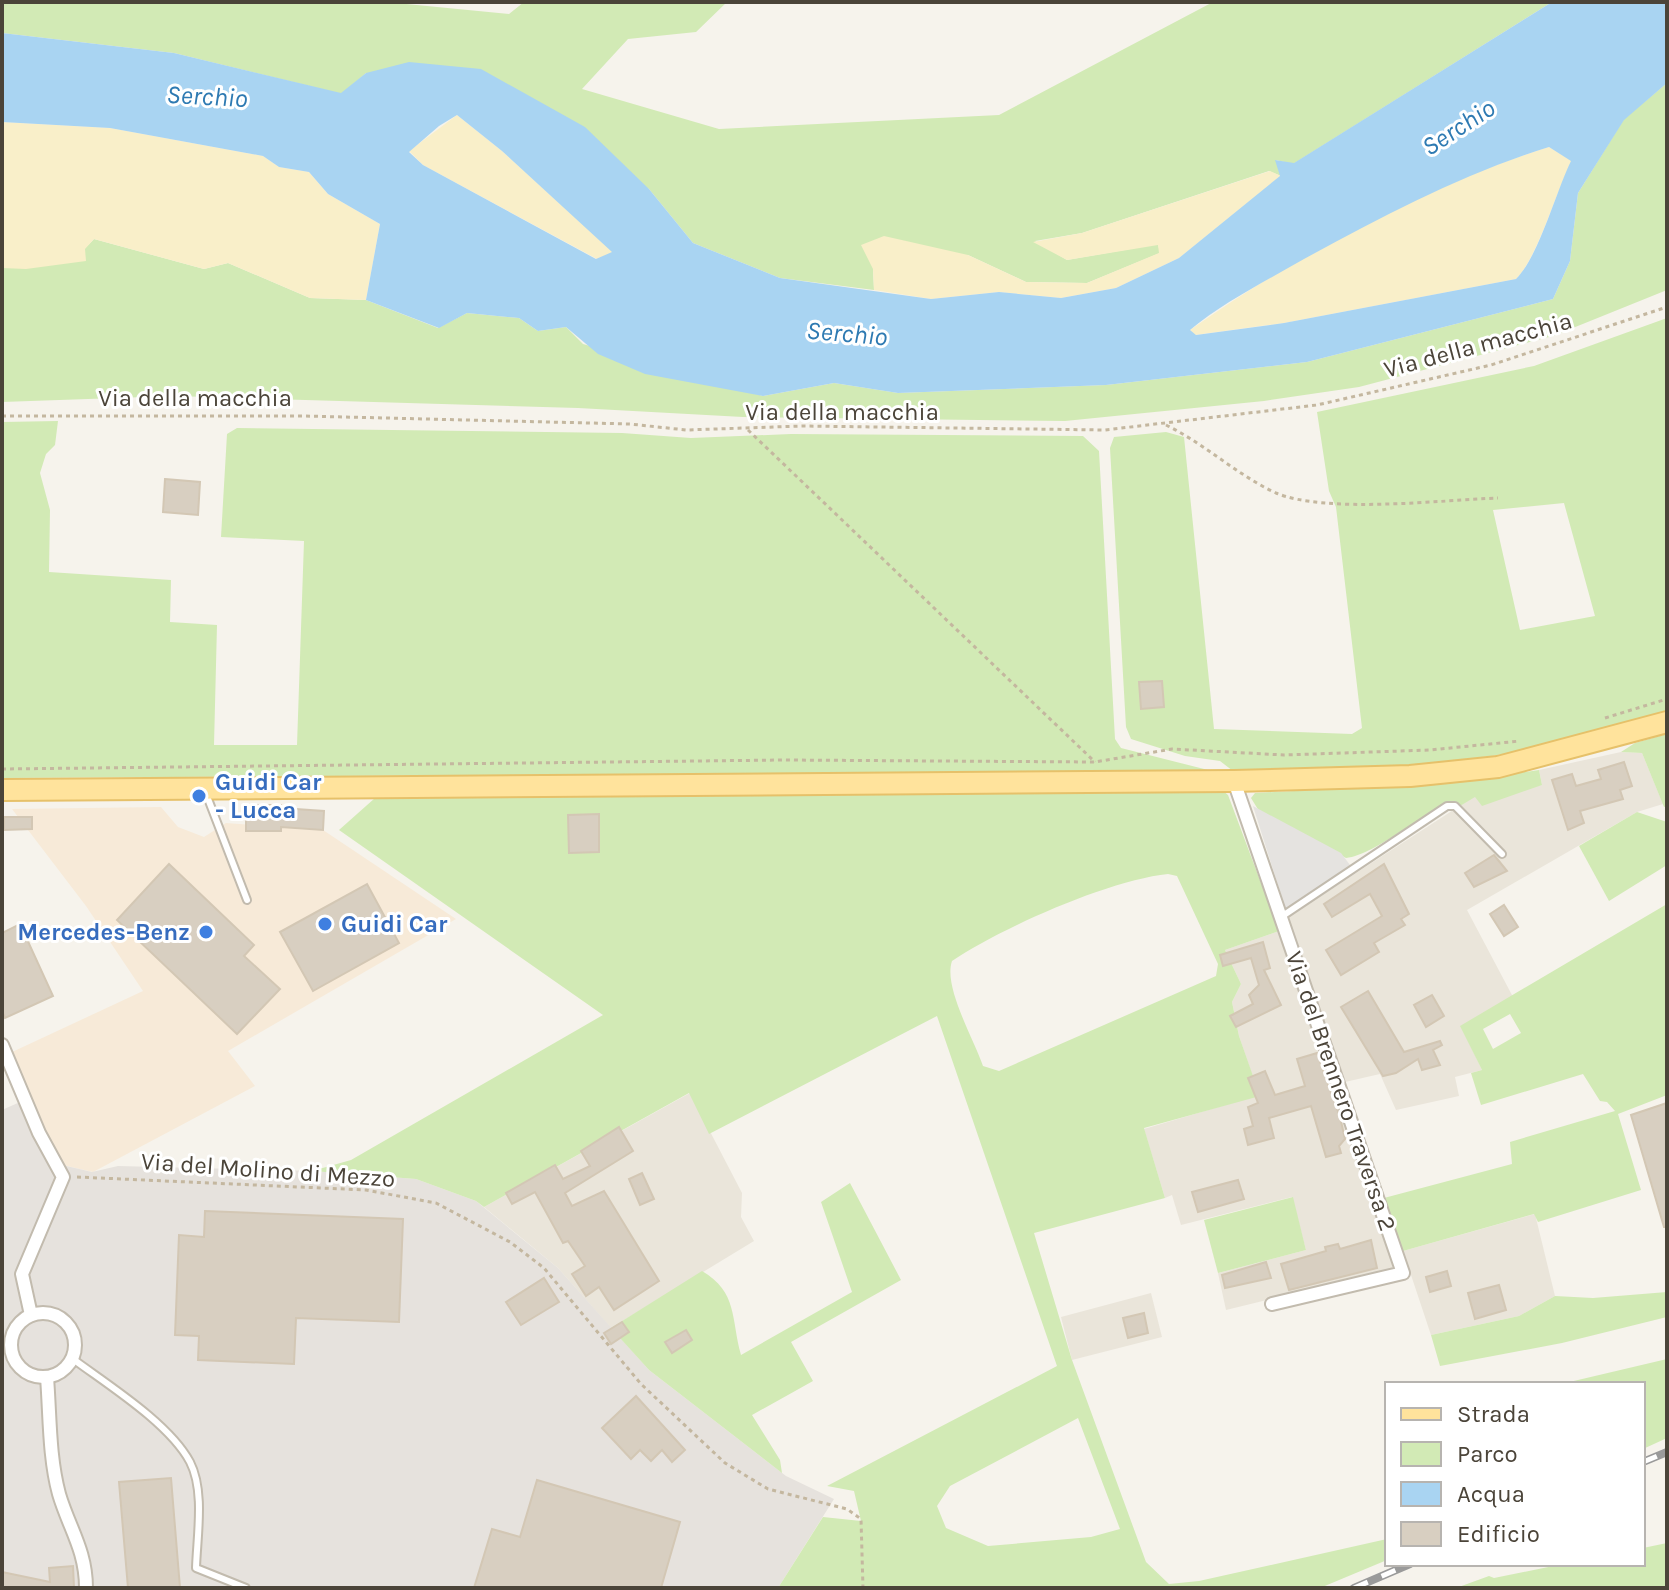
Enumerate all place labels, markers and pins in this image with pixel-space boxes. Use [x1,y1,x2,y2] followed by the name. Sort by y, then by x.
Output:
[215,768,322,824] place label: Guidi Car - Lucca
[190,787,208,805] marker: Guidi Car - Lucca
[341,910,448,938] place label: Guidi Car
[316,915,334,933] marker: Guidi Car
[17,918,190,946] place label: Mercedes-Benz
[197,923,215,941] marker: Mercedes-Benz

